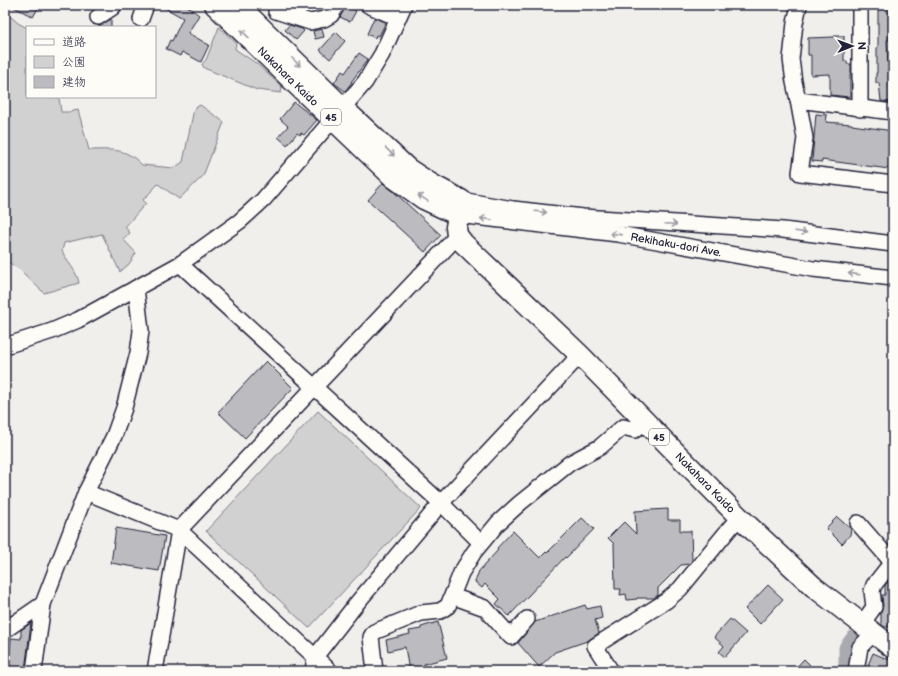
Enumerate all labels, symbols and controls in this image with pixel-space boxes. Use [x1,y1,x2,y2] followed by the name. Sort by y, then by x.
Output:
[26,26,156,98] legend
[832,26,872,66] north arrow
[240,30,250,39] one-way arrow
[62,35,86,50] text: 道路
[855,42,868,50] text: N
[255,44,321,109] street label: Nakahara Kaido
[62,55,86,70] text: 公園
[291,57,301,67] one-way arrow
[62,75,86,90] text: 建物
[321,109,341,125] road number: 45
[385,147,395,157] one-way arrow
[417,193,429,201] one-way arrow
[534,209,547,216] one-way arrow
[480,215,493,223] one-way arrow
[664,220,677,227] one-way arrow
[794,228,807,236] one-way arrow
[610,230,623,238] one-way arrow
[629,230,722,259] street label: Rekihaku-dori Ave.
[848,270,861,277] one-way arrow
[649,429,669,445] road number: 45
[672,450,737,516] street label: Nakahara Kaido

